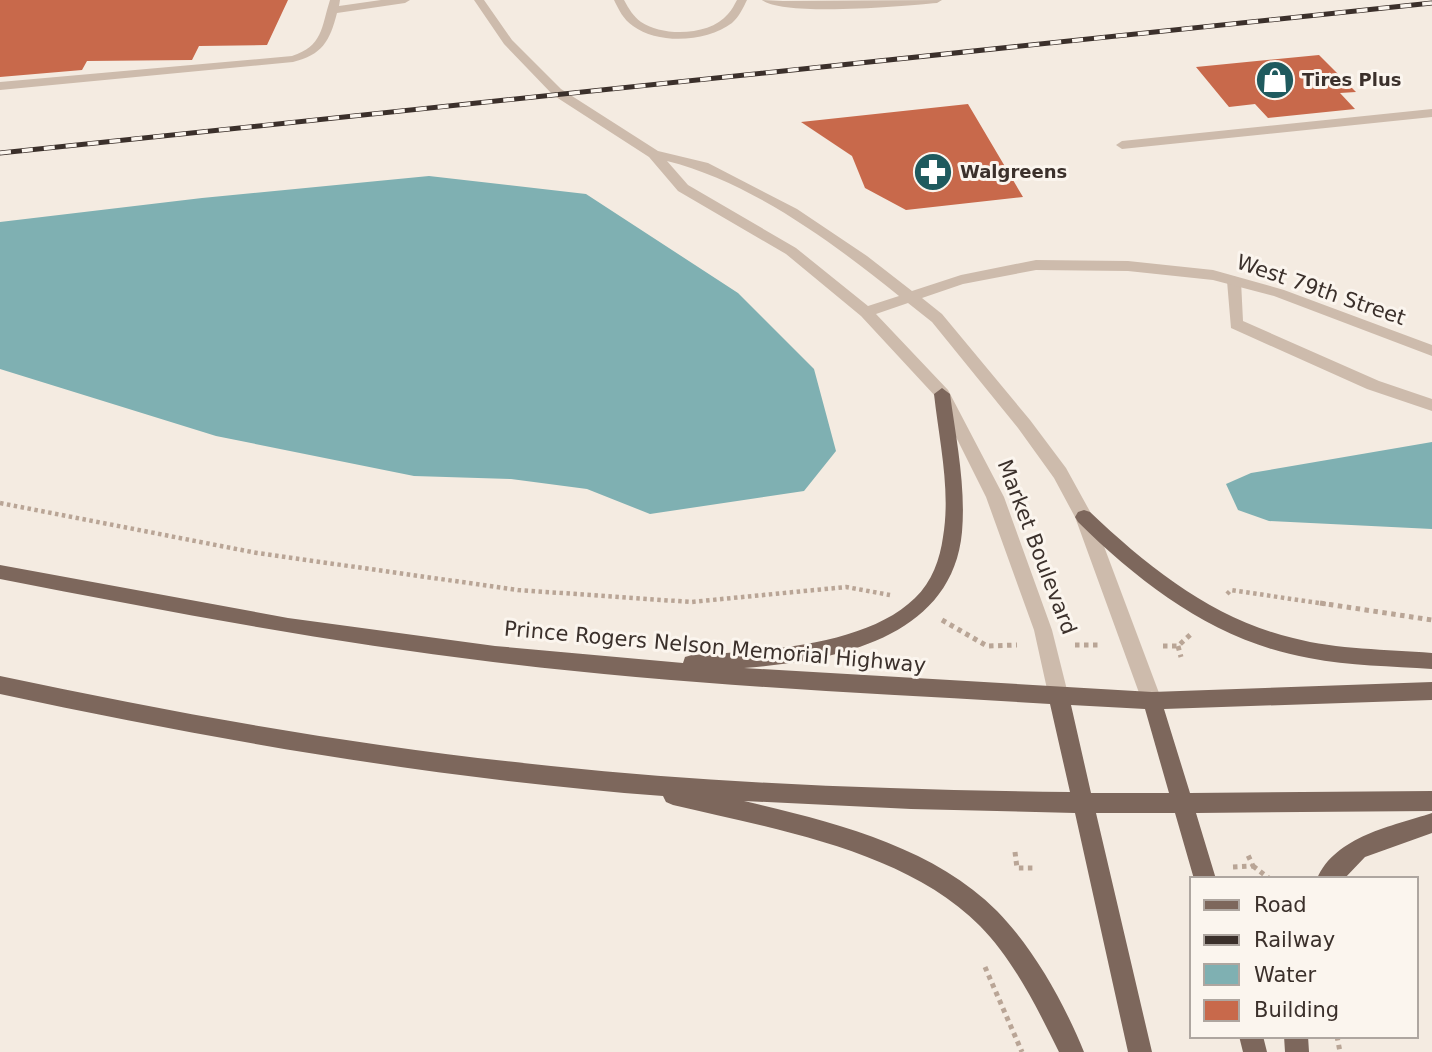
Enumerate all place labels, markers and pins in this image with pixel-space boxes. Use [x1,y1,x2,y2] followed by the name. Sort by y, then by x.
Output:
[1254,59,1296,101] shop icon: Tires Plus
[1302,69,1401,90] place label: Tires Plus
[912,151,954,193] pharmacy icon: Walgreens
[960,161,1067,182] place label: Walgreens

